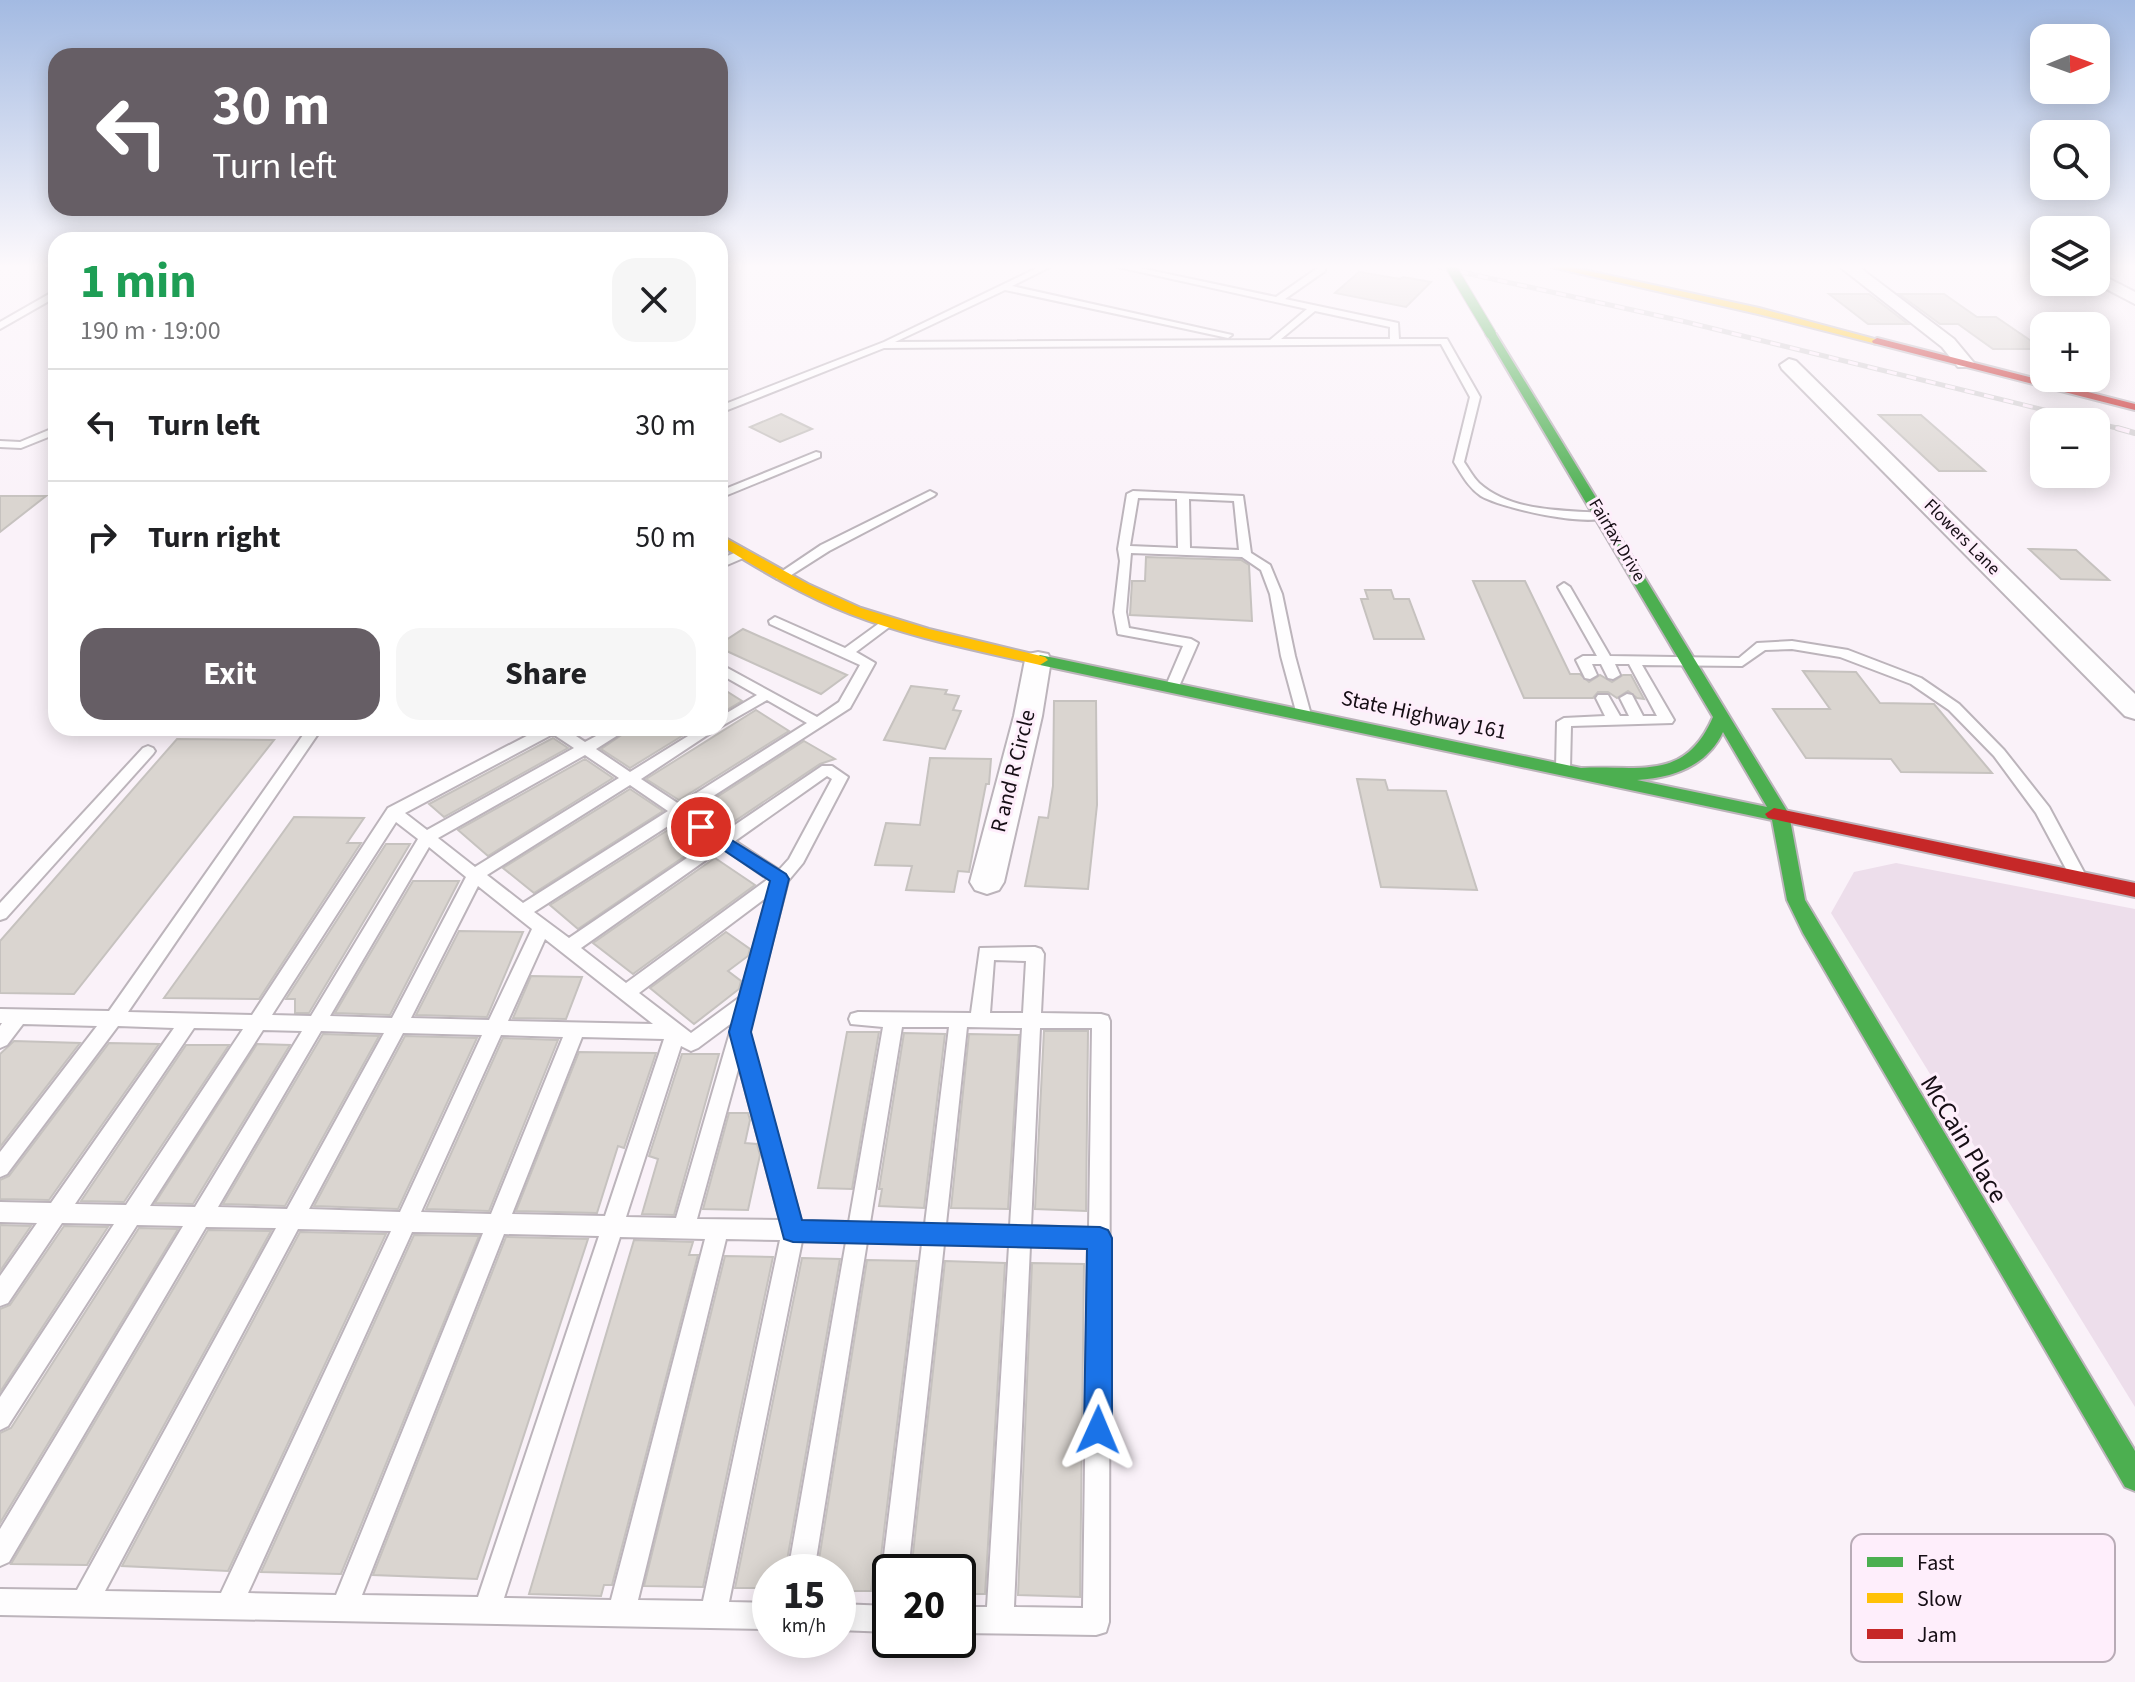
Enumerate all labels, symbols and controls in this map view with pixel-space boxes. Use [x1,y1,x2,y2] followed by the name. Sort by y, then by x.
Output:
[2030,24,2110,104] north arrow
[2030,24,2110,488] map controls
[212,67,330,146] text: 30 m
[80,80,184,184] icon: left
[2030,120,2110,200] button: search
[212,141,337,192] text: Turn left
[2030,216,2110,296] button: layers
[80,248,197,316] text: 1 min
[612,258,696,342] button: close
[80,312,221,349] text: 190 m · 19:00
[2030,312,2110,392] button: +
[80,403,124,447] icon: left
[148,404,260,447] text: Turn left
[635,404,696,447] text: 30 m
[2030,408,2110,488] button: −
[1918,493,2006,581] street label: Flowers Lane
[1582,494,1652,586] street label: Fairfax Drive
[80,515,124,559] icon: right
[148,516,280,559] text: Turn right
[635,516,696,559] text: 50 m
[80,628,380,720] button: Exit
[396,628,696,720] button: Share
[1338,682,1510,748] street label: State Highway 161
[982,706,1044,836] street label: R and R Circle
[667,793,735,861] pin
[679,805,723,849] icon: arrive
[1911,1068,2017,1210] street label: McCain Place
[1056,1388,1140,1472] position arrow
[1851,1534,2115,1662] legend
[1917,1547,1955,1579] text: Fast
[872,1554,976,1658] speed limit sign: 20
[783,1567,825,1624] text: 15
[1917,1583,1962,1615] text: Slow
[782,1612,826,1640] text: km/h
[1917,1619,1957,1651] text: Jam

